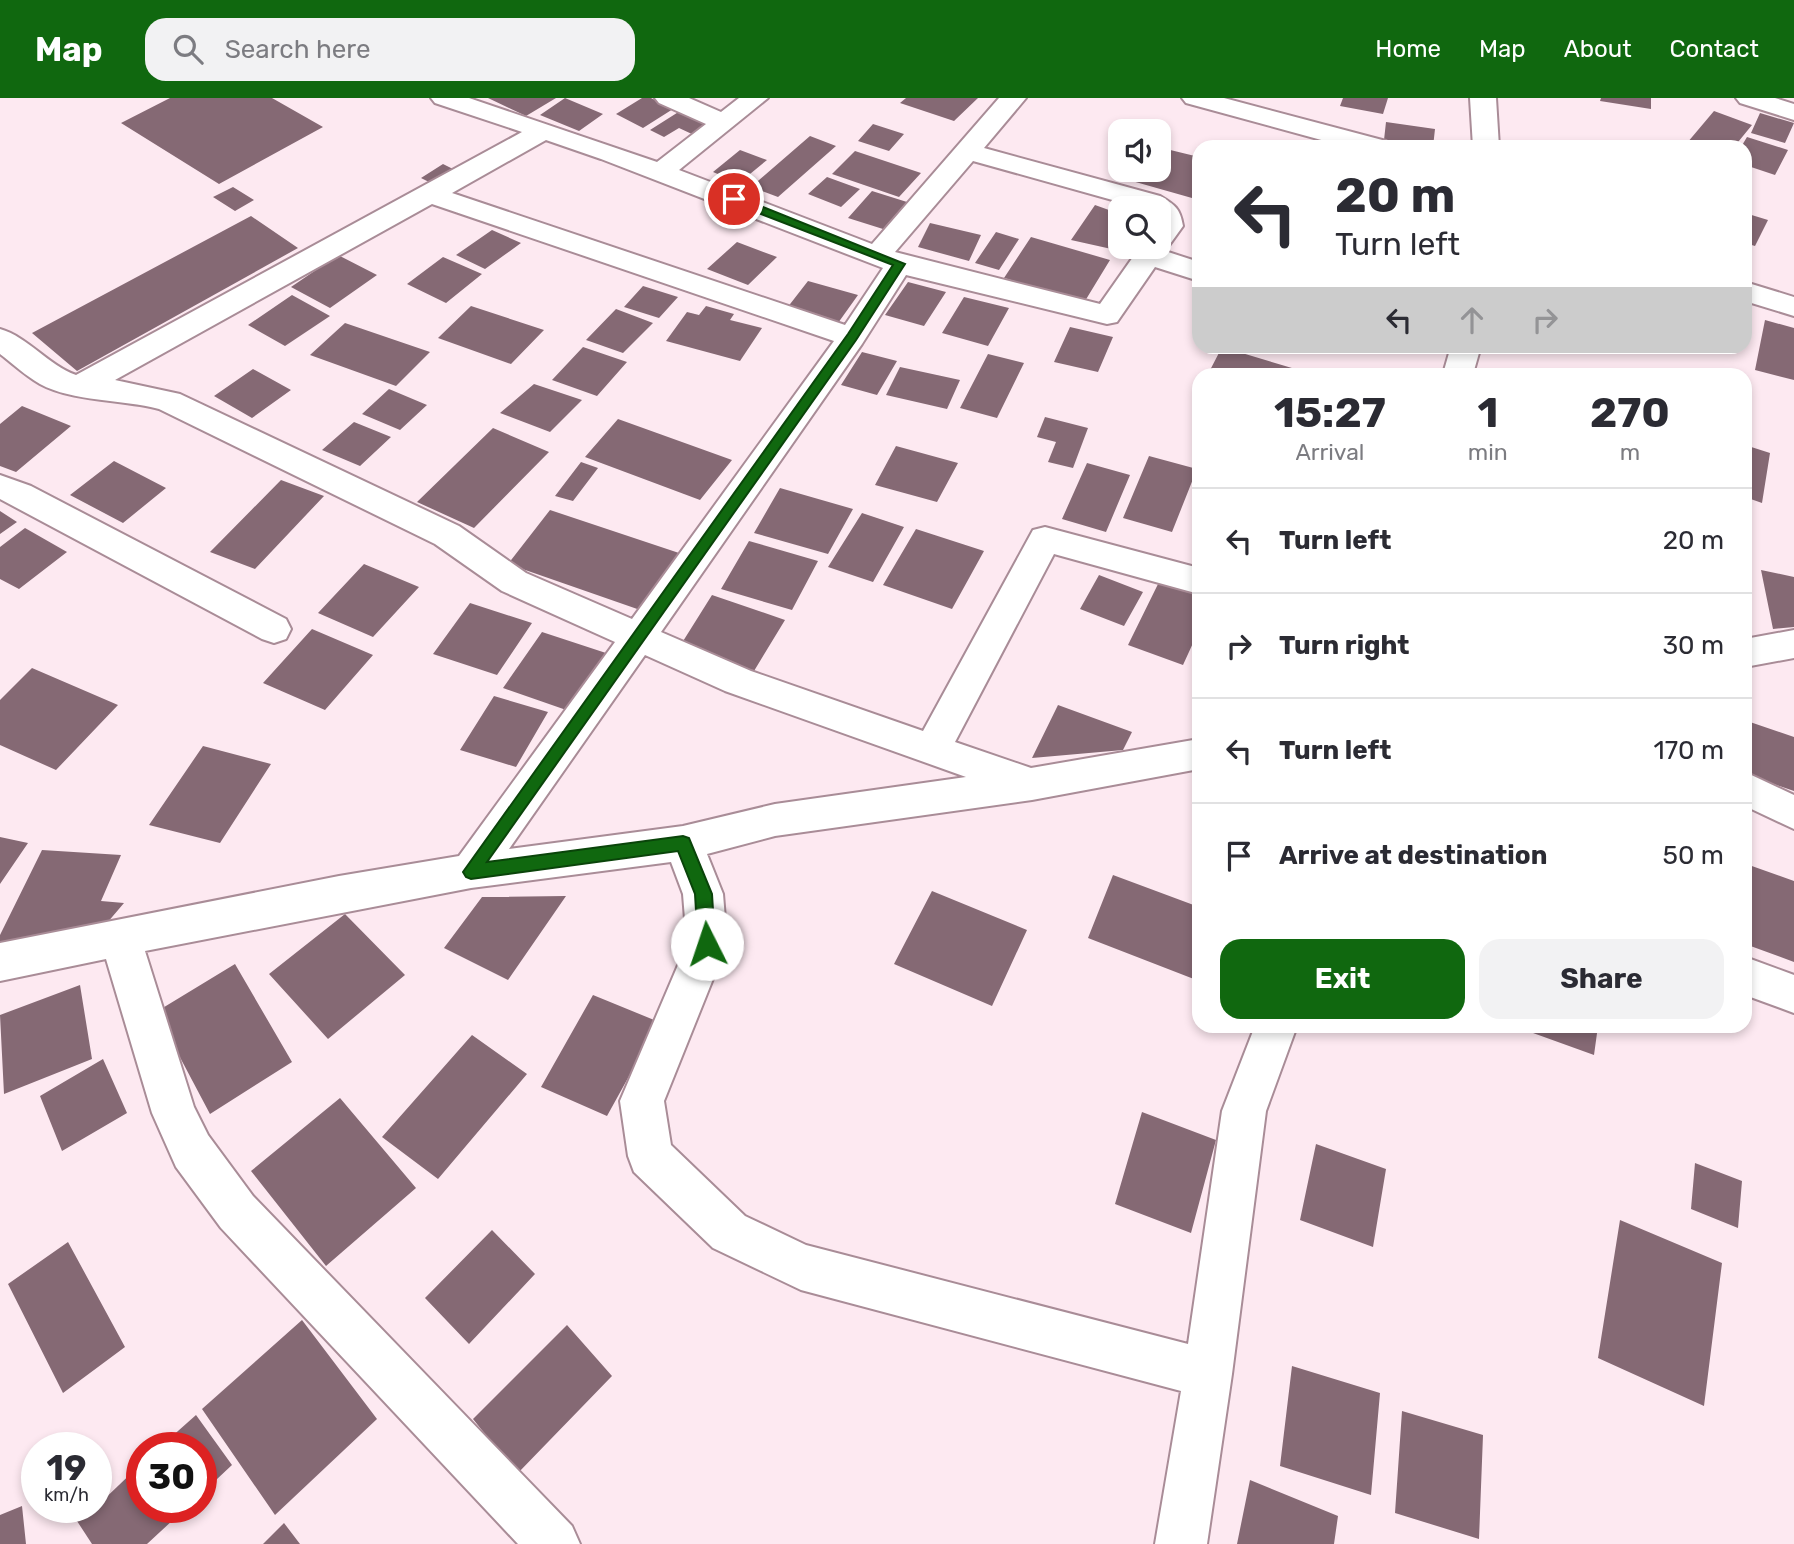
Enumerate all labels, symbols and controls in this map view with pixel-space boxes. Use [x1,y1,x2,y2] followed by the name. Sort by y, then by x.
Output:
[145,18,635,81] search box
[35,30,103,69] text: Map
[169,30,207,68] icon: search
[225,34,370,65] text: Search here
[1375,35,1441,63] text: Home
[1479,35,1526,63] text: Map
[1564,35,1632,63] text: About
[1670,35,1759,63] text: Contact
[1108,119,1171,259] map controls
[1108,119,1171,182] button: sound
[1335,166,1456,224] text: 20 m
[1220,168,1311,259] icon: left
[704,169,764,229] pin
[715,180,753,218] icon: arrive
[1108,196,1171,259] button: search
[1335,225,1460,263] text: Turn left
[1380,301,1418,339] icon: left
[1453,301,1491,339] icon: ahead
[1526,301,1564,339] icon: right
[1274,388,1386,438] text: 15:27
[1477,388,1498,438] text: 1
[1590,388,1670,438] text: 270
[1295,438,1364,466] text: Arrival
[1468,438,1508,466] text: min
[1620,438,1640,466] text: m
[1220,522,1258,560] icon: left
[1279,525,1391,556] text: Turn left
[1663,525,1724,556] text: 20 m
[1220,627,1258,665] icon: right
[1279,630,1409,661] text: Turn right
[1662,630,1724,661] text: 30 m
[1220,732,1258,770] icon: left
[1279,735,1391,766] text: Turn left
[1654,735,1724,766] text: 170 m
[1220,837,1258,875] icon: arrive
[1279,840,1547,871] text: Arrive at destination
[1663,840,1724,871] text: 50 m
[670,907,744,981] position arrow
[1220,939,1465,1019] button: Exit
[1479,939,1724,1019] button: Share
[126,1432,217,1523] speed limit sign: 30
[47,1447,86,1489] text: 19
[44,1484,89,1506] text: km/h

